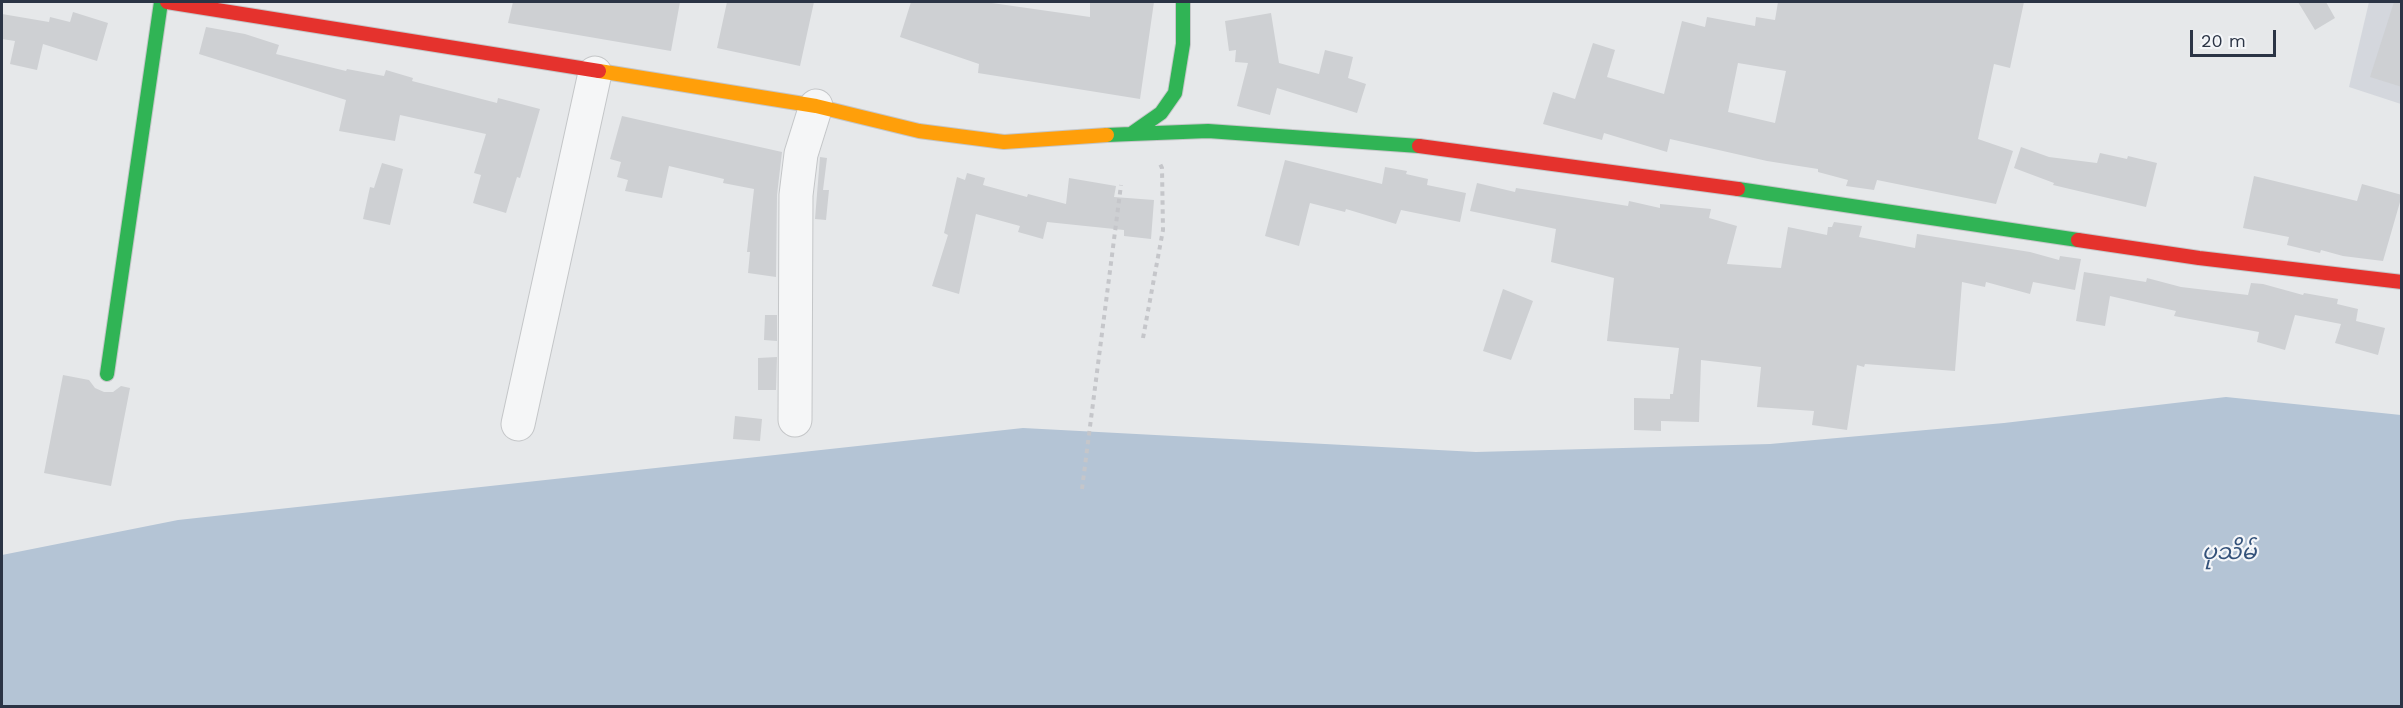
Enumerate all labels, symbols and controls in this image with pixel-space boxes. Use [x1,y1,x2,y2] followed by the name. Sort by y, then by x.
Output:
[2193,18,2278,56] scale bar
[2201,30,2246,51] text: 20 m
[2202,540,2256,566] water label: ပုသိမ်

